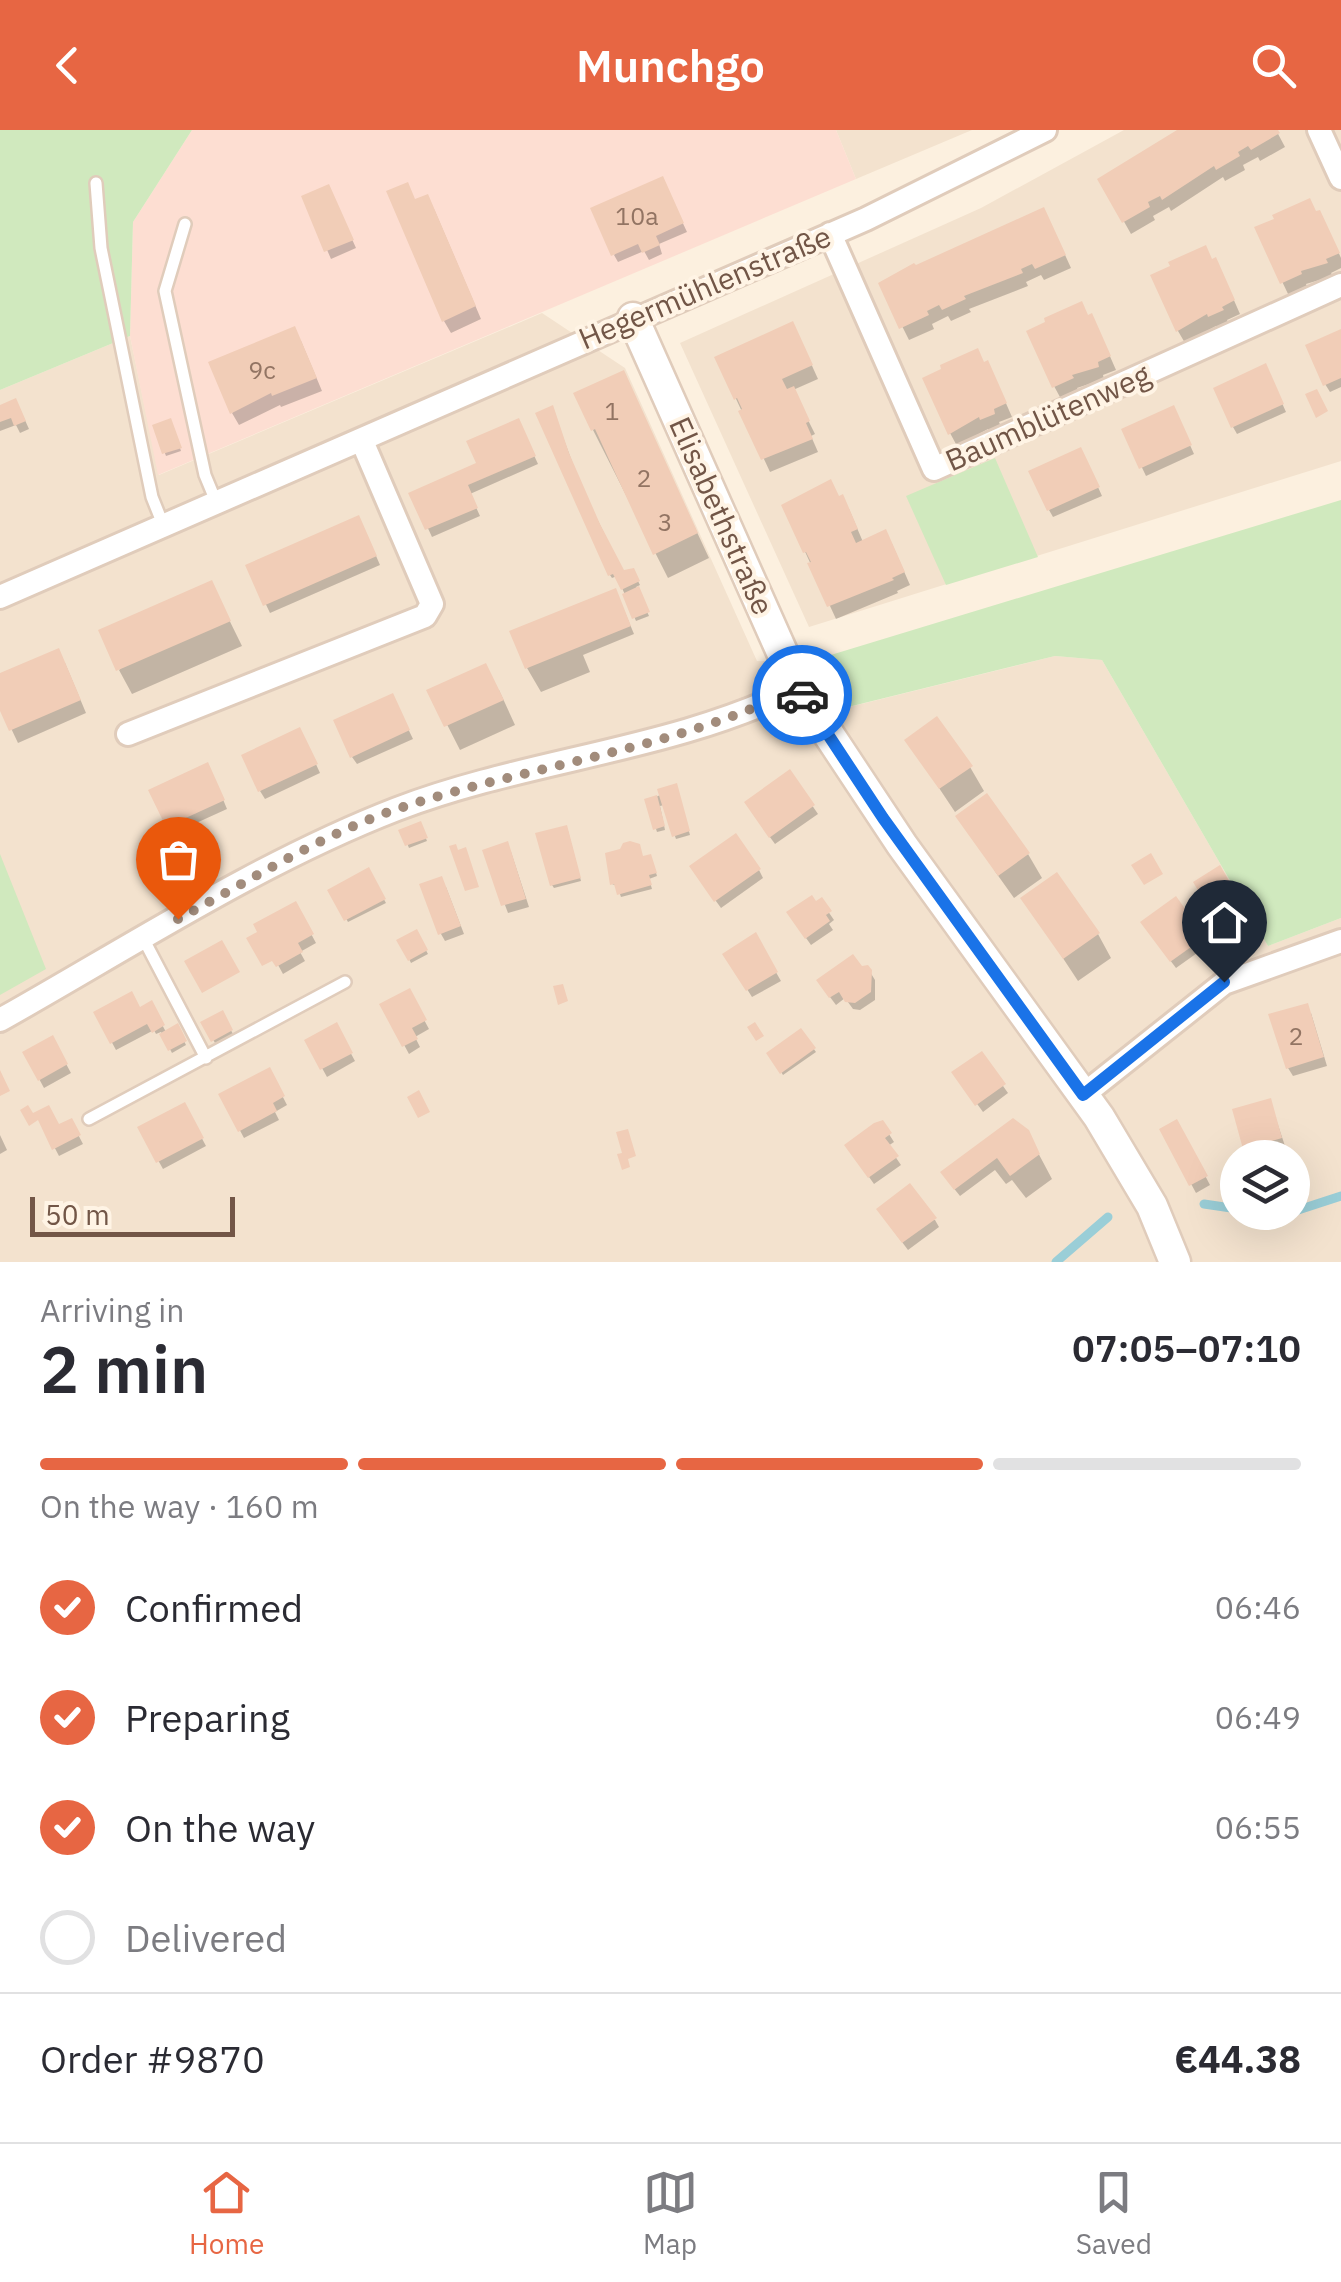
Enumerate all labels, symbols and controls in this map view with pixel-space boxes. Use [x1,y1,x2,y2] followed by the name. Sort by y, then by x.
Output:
[576,36,765,94] text: Munchgo
[40,38,95,93] icon: back
[1246,38,1301,93] icon: search
[615,199,659,232] house number: 10a
[572,216,836,357] street label: Hegermühlenstraße
[248,353,276,386] house number: 9c
[939,354,1156,479] street label: Baumblütenweg
[604,394,620,427] house number: 1
[661,410,783,620] street label: Elisabethstraße
[636,461,652,494] house number: 2
[657,505,673,538] house number: 3
[752,645,852,745] courier
[775,668,830,723] icon: car
[136,817,221,920] pin
[151,832,206,887] icon: bag
[1182,880,1267,983] pin
[1197,895,1252,950] icon: home
[1288,1019,1304,1052] house number: 2
[1220,1140,1310,1230] map controls
[1220,1140,1310,1230] button: layers
[30,1192,235,1236] scale bar
[45,1196,110,1233] text: 50 m
[40,1289,185,1331] text: Arriving in
[1072,1323,1301,1372] text: 07:05–07:10
[40,1326,208,1411] text: 2 min
[40,1485,319,1527] text: On the way · 160 m
[40,1580,95,1635] icon: check
[125,1583,303,1632] text: Confirmed
[1215,1586,1301,1628] text: 06:46
[40,1690,95,1745] icon: check
[125,1693,290,1742] text: Preparing
[1215,1696,1301,1738] text: 06:49
[40,1800,95,1855] icon: check
[125,1803,315,1852] text: On the way
[1215,1806,1301,1848] text: 06:55
[125,1913,287,1962] text: Delivered
[40,2034,265,2083] text: Order #9870
[1174,2034,1301,2083] text: €44.38
[189,2165,264,2262] tab: Home
[643,2165,698,2262] tab: Map
[1076,2165,1152,2262] tab: Saved

